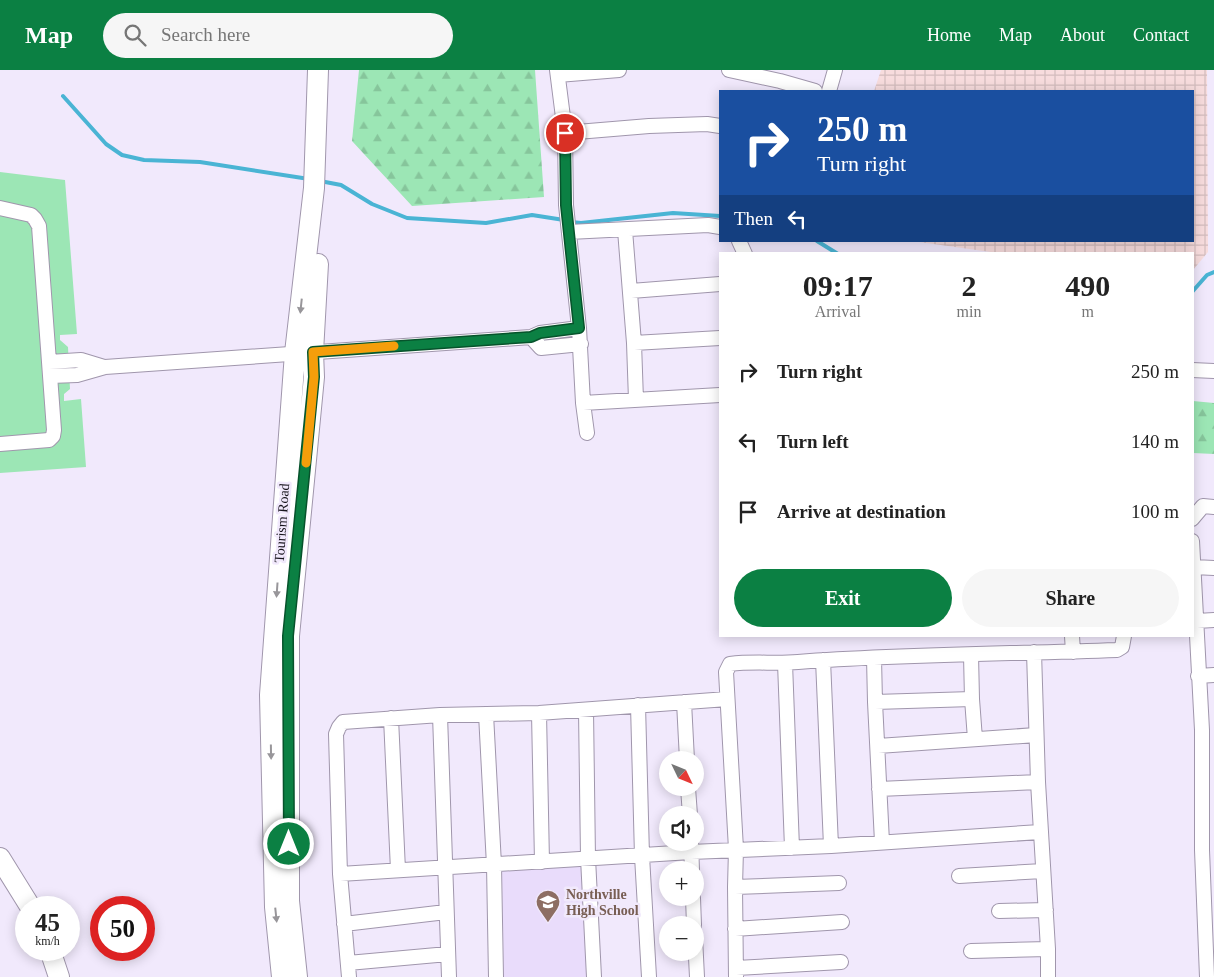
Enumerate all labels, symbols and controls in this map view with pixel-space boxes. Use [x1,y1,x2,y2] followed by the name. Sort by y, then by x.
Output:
[103,13,453,58] search box
[121,21,149,49] icon: search
[25,22,73,48] text: Map
[161,24,250,45] text: Search here
[927,25,971,45] text: Home
[999,25,1032,45] text: Map
[1060,25,1105,45] text: About
[1133,25,1189,45] text: Contact
[734,110,799,175] icon: right
[817,110,907,149] text: 250 m
[544,112,586,154] pin
[551,119,579,147] icon: arrive
[817,151,906,176] text: Turn right
[783,205,811,233] icon: left
[734,208,773,229] text: Then
[803,269,873,302] text: 09:17
[961,269,976,302] text: 2
[1065,269,1110,302] text: 490
[297,298,305,314] one-way arrow
[815,303,861,320] text: Arrival
[957,303,981,320] text: min
[1081,303,1094,320] text: m
[734,358,762,386] icon: right
[777,361,862,382] text: Turn right
[1131,361,1179,382] text: 250 m
[734,428,762,456] icon: left
[777,431,849,452] text: Turn left
[1131,431,1179,452] text: 140 m
[272,483,292,563] street label: Tourism Road
[734,498,762,526] icon: arrive
[777,501,946,522] text: Arrive at destination
[1131,501,1179,522] text: 100 m
[734,569,952,627] button: Exit
[962,569,1179,627] button: Share
[273,582,281,598] one-way arrow
[267,745,275,761] one-way arrow
[659,751,704,796] north arrow
[659,751,704,961] map controls
[659,806,704,851] button: sound
[262,817,314,869] position arrow
[659,861,704,906] button: +
[566,887,639,918] place label: Northville High School
[535,889,561,923] school or university icon: Northville High School
[90,896,155,961] speed limit sign: 50
[272,907,280,923] one-way arrow
[35,909,60,936] text: 45
[659,916,704,961] button: −
[35,934,60,948] text: km/h

